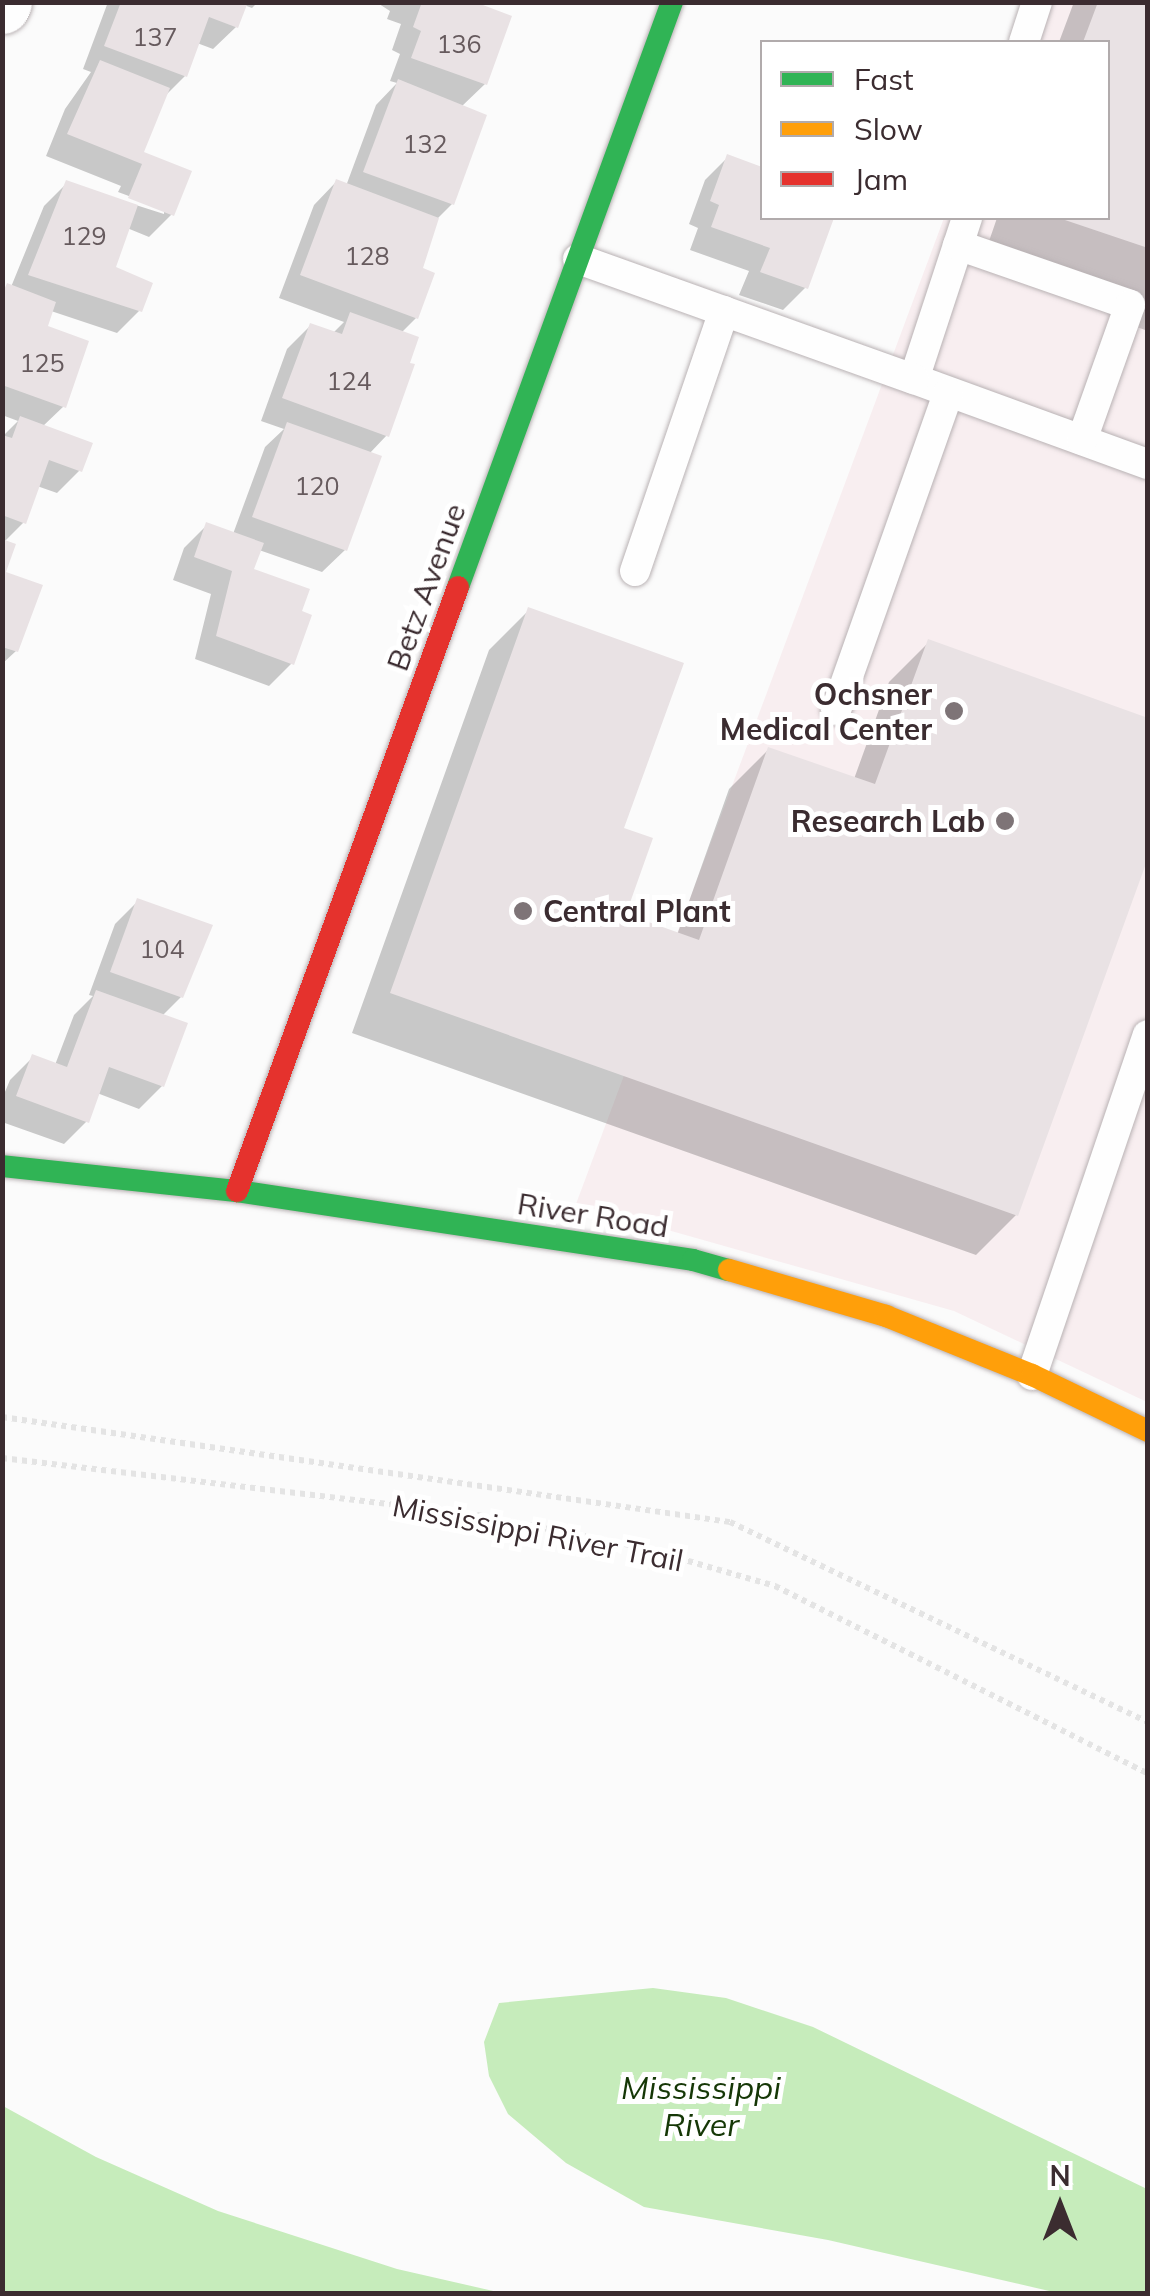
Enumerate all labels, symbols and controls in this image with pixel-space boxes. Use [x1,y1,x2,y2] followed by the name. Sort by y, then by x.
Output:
[133,22,177,52] house number: 137
[437,29,481,59] house number: 136
[760,40,1110,220] legend
[854,60,914,98] text: Fast
[854,110,923,148] text: Slow
[403,129,447,159] house number: 132
[854,160,908,198] text: Jam
[62,221,106,251] house number: 129
[345,241,389,271] house number: 128
[20,348,64,378] house number: 125
[327,366,371,396] house number: 124
[295,471,339,501] house number: 120
[379,499,473,675] street label: Betz Avenue
[720,676,932,746] place label: Ochsner Medical Center
[941,698,967,724] marker: Ochsner Medical Center
[791,803,985,839] place label: Research Lab
[994,810,1016,832] marker: Research Lab
[543,893,731,929] place label: Central Plant
[512,900,534,922] marker: Central Plant
[140,934,184,964] house number: 104
[515,1185,671,1245] street label: River Road
[390,1487,686,1579] street label: Mississippi River Trail
[621,2069,781,2144] water label: Mississippi River
[1010,2156,1110,2256] north arrow
[1049,2158,1071,2193] text: N

